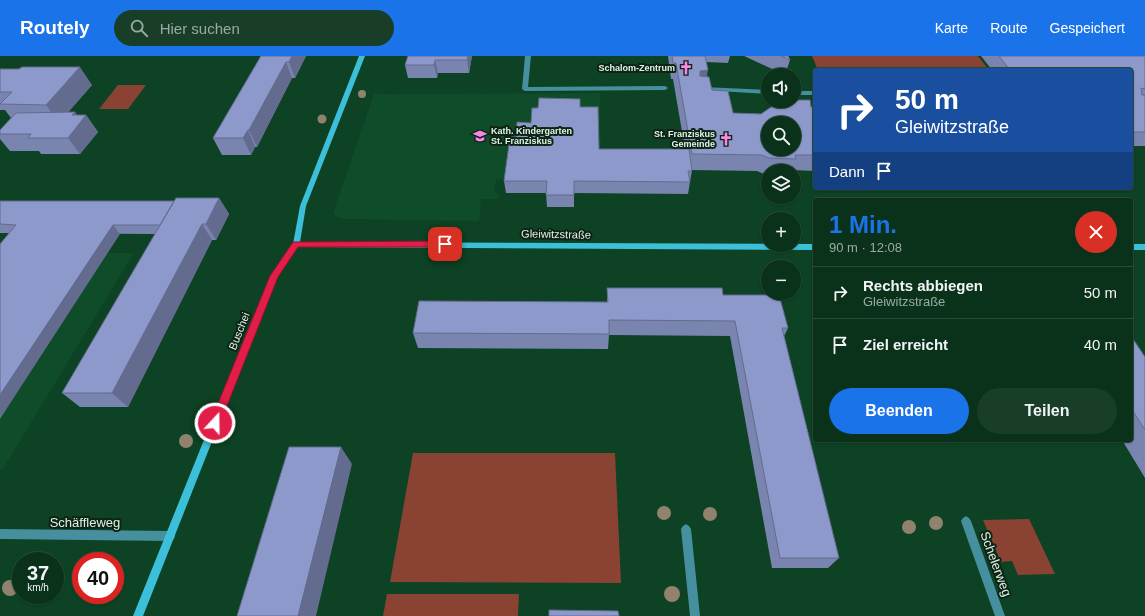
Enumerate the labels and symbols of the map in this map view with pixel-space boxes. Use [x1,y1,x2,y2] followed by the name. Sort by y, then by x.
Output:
[678,60,694,76] church icon: Schalom-Zentrum
[598,63,675,73] place label: Schalom-Zentrum
[491,126,572,146] place label: Kath. Kindergarten St. Franziskus
[472,128,488,144] school or university icon: Kath. Kindergarten St. Franziskus
[654,129,715,149] place label: St. Franziskus Gemeinde
[718,131,734,147] church icon: St. Franziskus Gemeinde
[428,227,462,261] pin
[521,227,591,241] street label: Gleiwitzstraße
[226,311,252,351] street label: Buschei
[194,402,236,444] position arrow
[50,515,120,530] street label: Schäffleweg
[977,530,1015,598] street label: Schelerweg
[72,552,124,604] speed limit sign: 40

